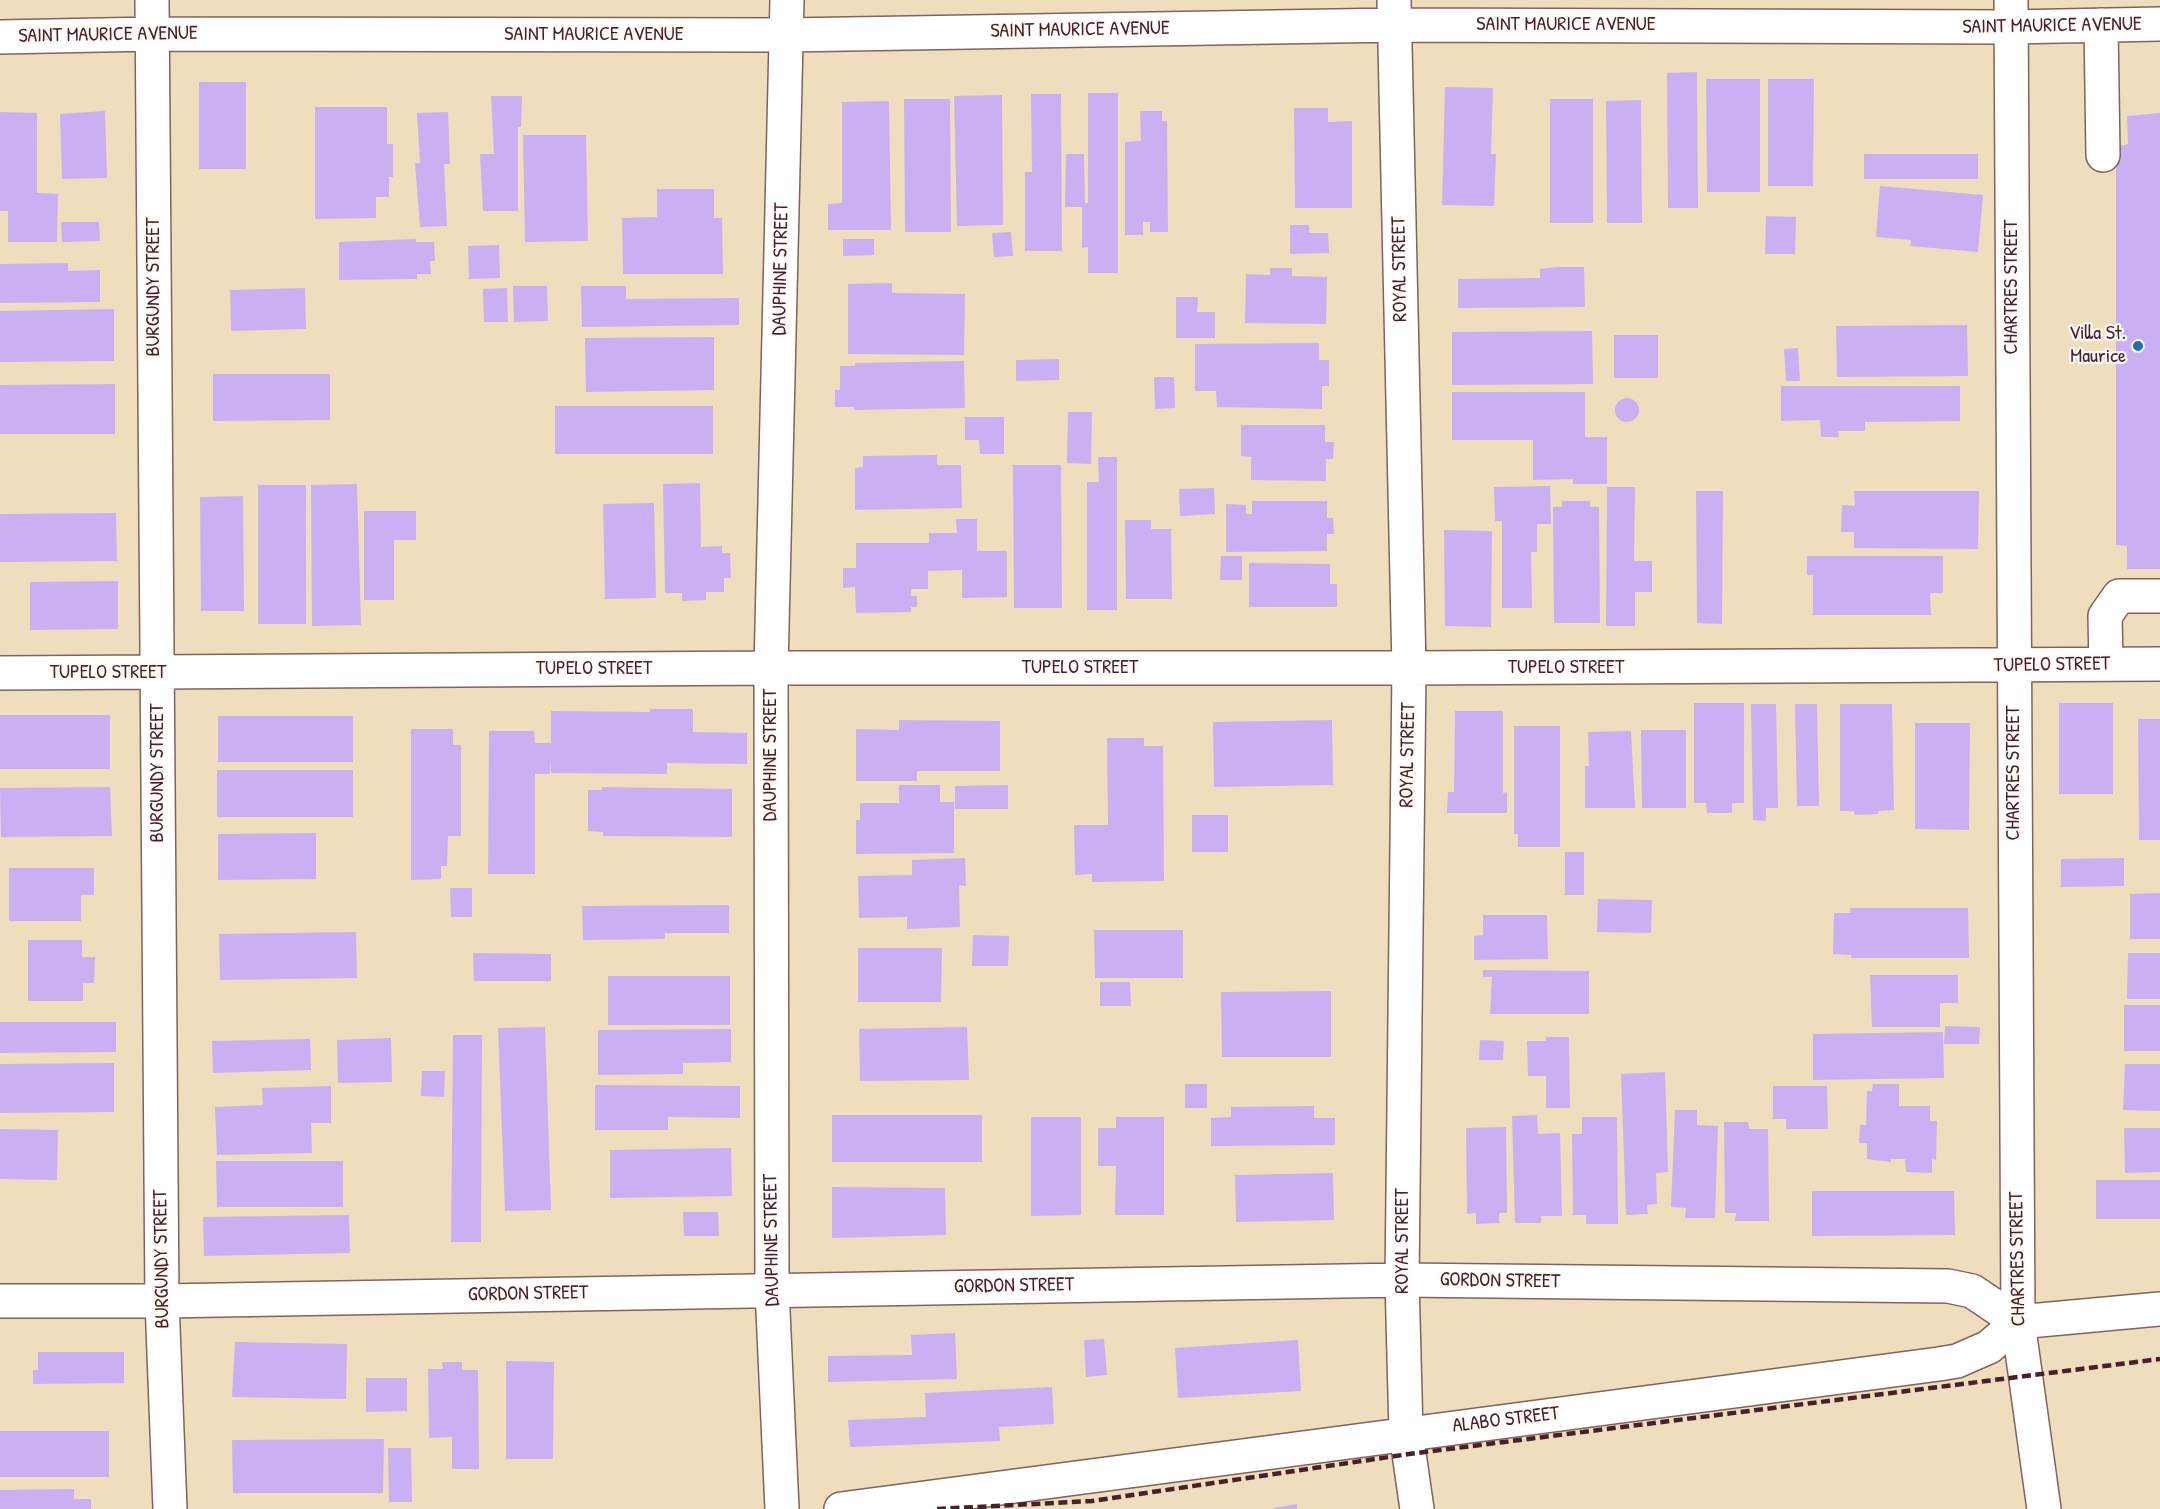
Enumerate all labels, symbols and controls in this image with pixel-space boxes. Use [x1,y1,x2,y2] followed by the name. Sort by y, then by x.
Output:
[1962,12,2142,40] street label: SAINT MAURICE AVENUE
[1476,13,1656,37] street label: SAINT MAURICE AVENUE
[990,16,1170,44] street label: SAINT MAURICE AVENUE
[18,21,198,49] street label: SAINT MAURICE AVENUE
[504,23,684,47] street label: SAINT MAURICE AVENUE
[768,202,794,336] street label: DAUPHINE STREET
[1387,216,1413,322] street label: ROYAL STREET
[142,217,166,357] street label: BURGUNDY STREET
[2000,220,2024,354] street label: CHARTRES STREET
[2069,322,2126,369] place label: Villa St. Maurice
[2131,339,2145,353] marker: Villa St. Maurice
[1993,652,2111,678] street label: TUPELO STREET
[1022,656,1138,680] street label: TUPELO STREET
[1508,656,1624,680] street label: TUPELO STREET
[536,657,652,681] street label: TUPELO STREET
[50,661,166,685] street label: TUPELO STREET
[759,689,783,821] street label: DAUPHINE STREET
[1395,702,1421,808] street label: ROYAL STREET
[146,703,170,843] street label: BURGUNDY STREET
[2002,706,2026,840] street label: CHARTRES STREET
[759,1173,785,1307] street label: DAUPHINE STREET
[1391,1188,1415,1294] street label: ROYAL STREET
[149,1189,175,1329] street label: BURGUNDY STREET
[2005,1191,2031,1327] street label: CHARTRES STREET
[1440,1268,1560,1294] street label: GORDON STREET
[954,1273,1074,1299] street label: GORDON STREET
[468,1281,588,1307] street label: GORDON STREET
[1451,1402,1561,1438] street label: ALABO STREET

